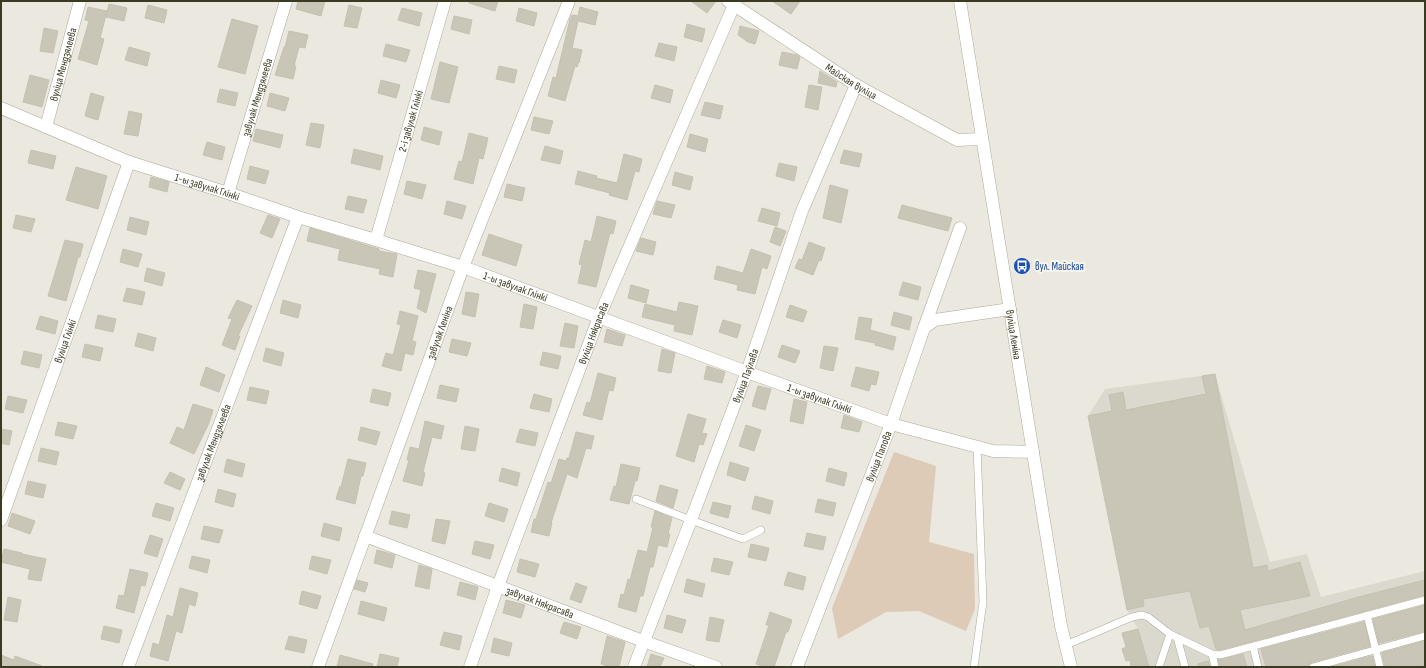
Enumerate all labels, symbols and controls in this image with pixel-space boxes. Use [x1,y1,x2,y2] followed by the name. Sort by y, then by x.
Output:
[47,26,80,102] street label: вуліца Мендзялеева
[239,57,275,138] street label: завулак Мендзялеева
[823,61,879,102] street label: Майская вуліца
[396,89,426,153] street label: 2-і завулак Глінкі
[173,171,241,203] street label: 1-ы завулак Глінкі
[1012,256,1032,276] bus stop icon: вул. Майская
[1035,260,1084,273] place label: вул. Майская
[482,269,549,305] street label: 1-ы завулак Глінкі
[576,300,612,366] street label: вуліца Някрасава
[424,304,455,361] street label: завулак Леніна
[1003,309,1024,361] street label: вуліца Леніна
[52,318,79,365] street label: вуліца Глінкі
[730,347,761,405] street label: вуліца Паўлава
[786,381,853,416] street label: 1-ы завулак Глінкі
[193,402,234,483] street label: завулак Мендзялеева
[863,429,895,484] street label: вуліца Папова
[504,584,575,621] street label: завулак Някрасава

